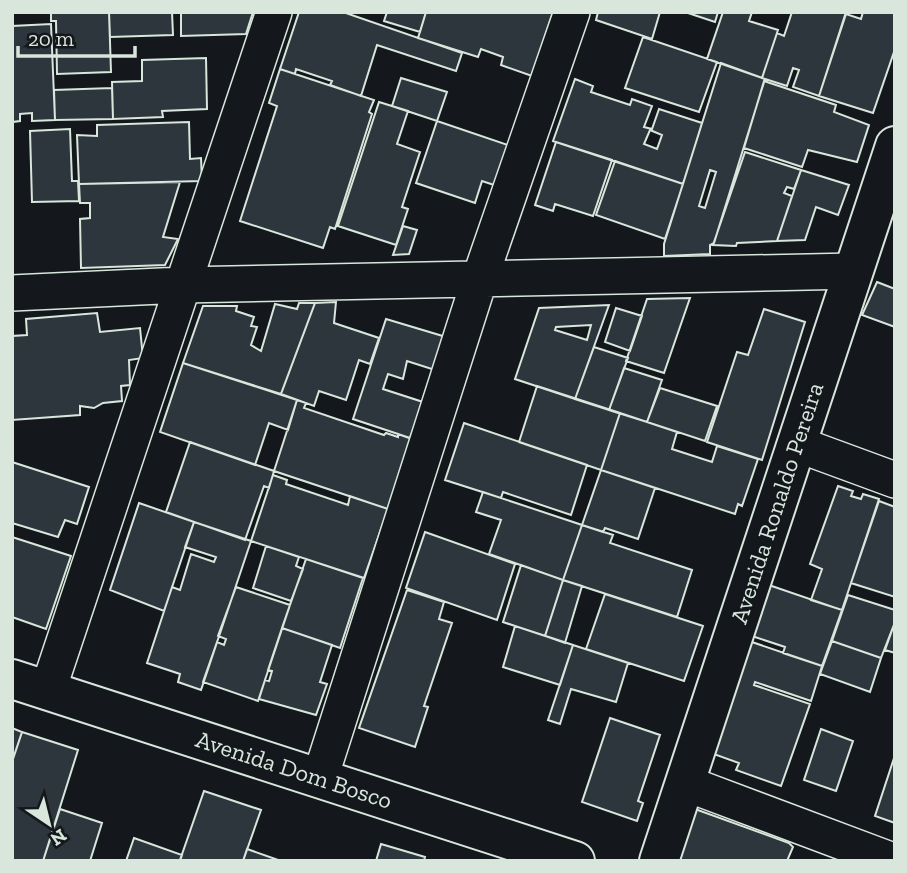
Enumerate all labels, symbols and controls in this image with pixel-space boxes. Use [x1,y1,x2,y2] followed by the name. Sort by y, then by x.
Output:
[18,14,135,58] scale bar
[28,26,74,51] text: 20 m
[724,378,829,627] street label: Avenida Ronaldo Pereira
[193,724,396,815] street label: Avenida Dom Bosco
[14,789,84,859] north arrow
[46,824,71,851] text: N

